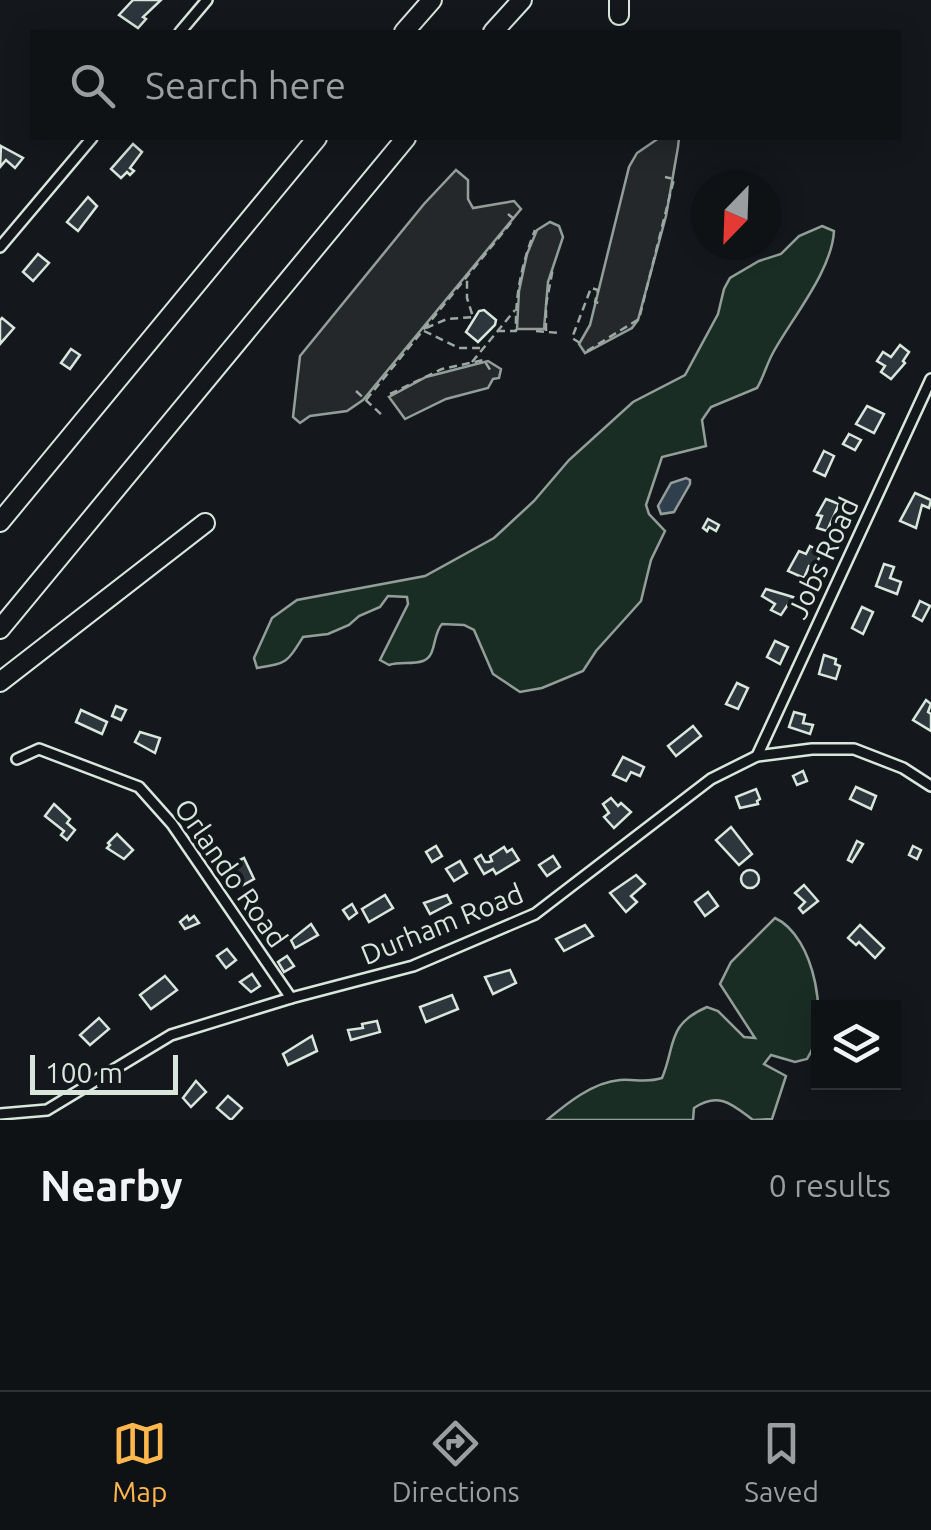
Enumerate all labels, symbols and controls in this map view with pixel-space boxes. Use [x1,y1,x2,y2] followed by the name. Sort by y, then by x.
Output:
[30,30,901,140] search box
[65,58,120,113] icon: search
[145,64,346,106] text: Search here
[691,170,781,260] north arrow
[781,492,864,623] street label: Jobs Road
[169,793,294,953] street label: Orlando Road
[356,877,527,970] street label: Durham Road
[811,1000,901,1090] map controls
[811,1000,901,1090] button: layers
[30,1050,178,1094] scale bar
[45,1057,123,1088] text: 100 m
[40,1162,183,1209] text: Nearby
[769,1167,891,1203] text: 0 results
[112,1416,167,1507] tab: Map
[392,1416,520,1507] tab: Directions
[744,1416,819,1507] tab: Saved

